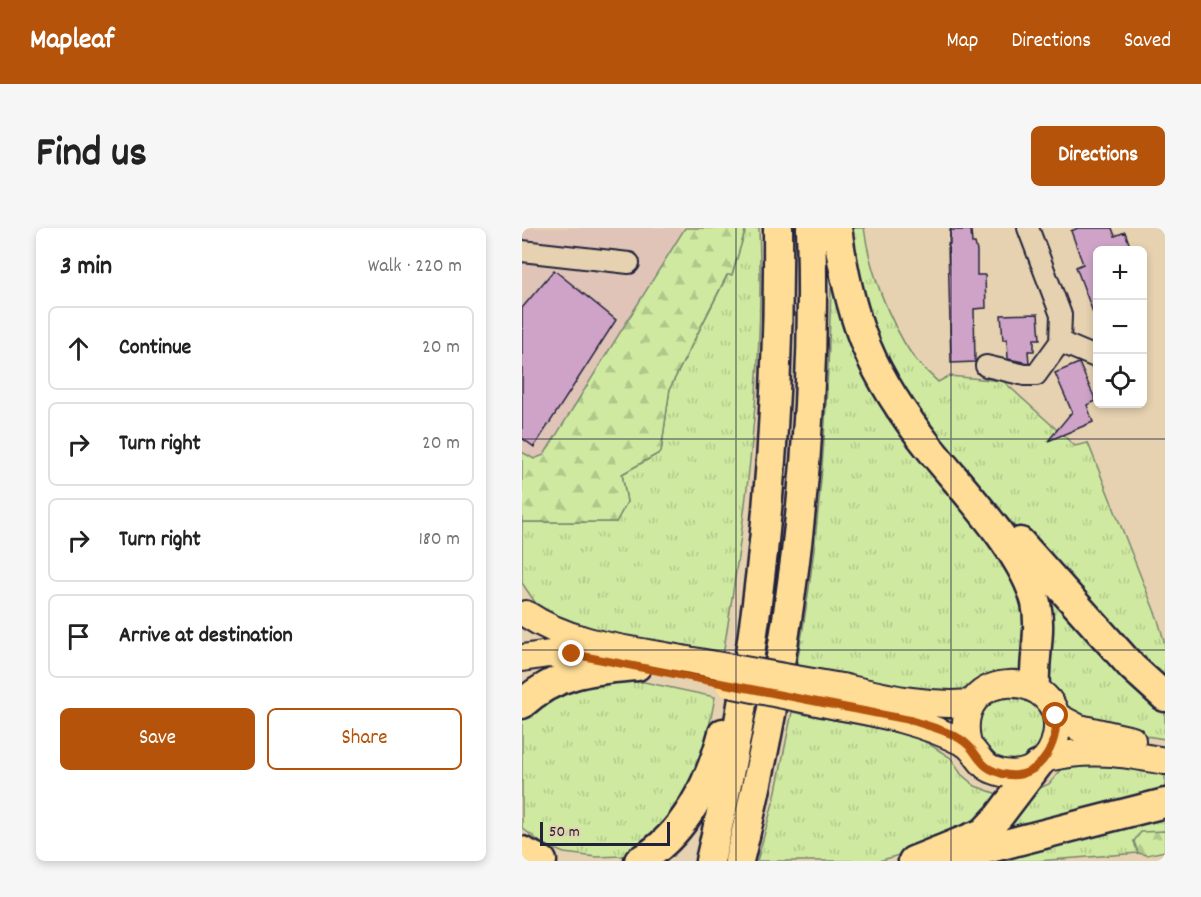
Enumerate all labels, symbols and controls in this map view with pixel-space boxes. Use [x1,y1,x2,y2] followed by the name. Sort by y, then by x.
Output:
[30,22,114,62] text: Mapleaf
[947,27,978,57] text: Map
[1011,27,1091,57] text: Directions
[1124,27,1171,57] text: Saved
[36,126,147,186] text: Find us
[1031,126,1165,186] button: Directions
[1093,246,1147,408] map controls
[1093,246,1147,300] button: +
[60,249,112,286] text: 3 min
[368,253,462,281] text: Walk · 220 m
[1093,300,1147,354] button: −
[62,332,95,365] icon: ahead
[119,333,191,364] text: Continue
[422,334,460,362] text: 20 m
[1093,354,1147,408] button: locate
[62,428,95,461] icon: right
[119,429,201,460] text: Turn right
[422,430,460,458] text: 20 m
[62,524,95,557] icon: right
[119,525,201,556] text: Turn right
[418,526,460,554] text: 180 m
[62,620,95,653] icon: arrive
[119,621,293,652] text: Arrive at destination
[558,640,584,666] route end
[1042,702,1068,728] route start
[60,708,255,770] button: Save
[267,708,462,770] button: Share
[540,819,670,846] scale bar
[549,821,580,844] text: 50 m

